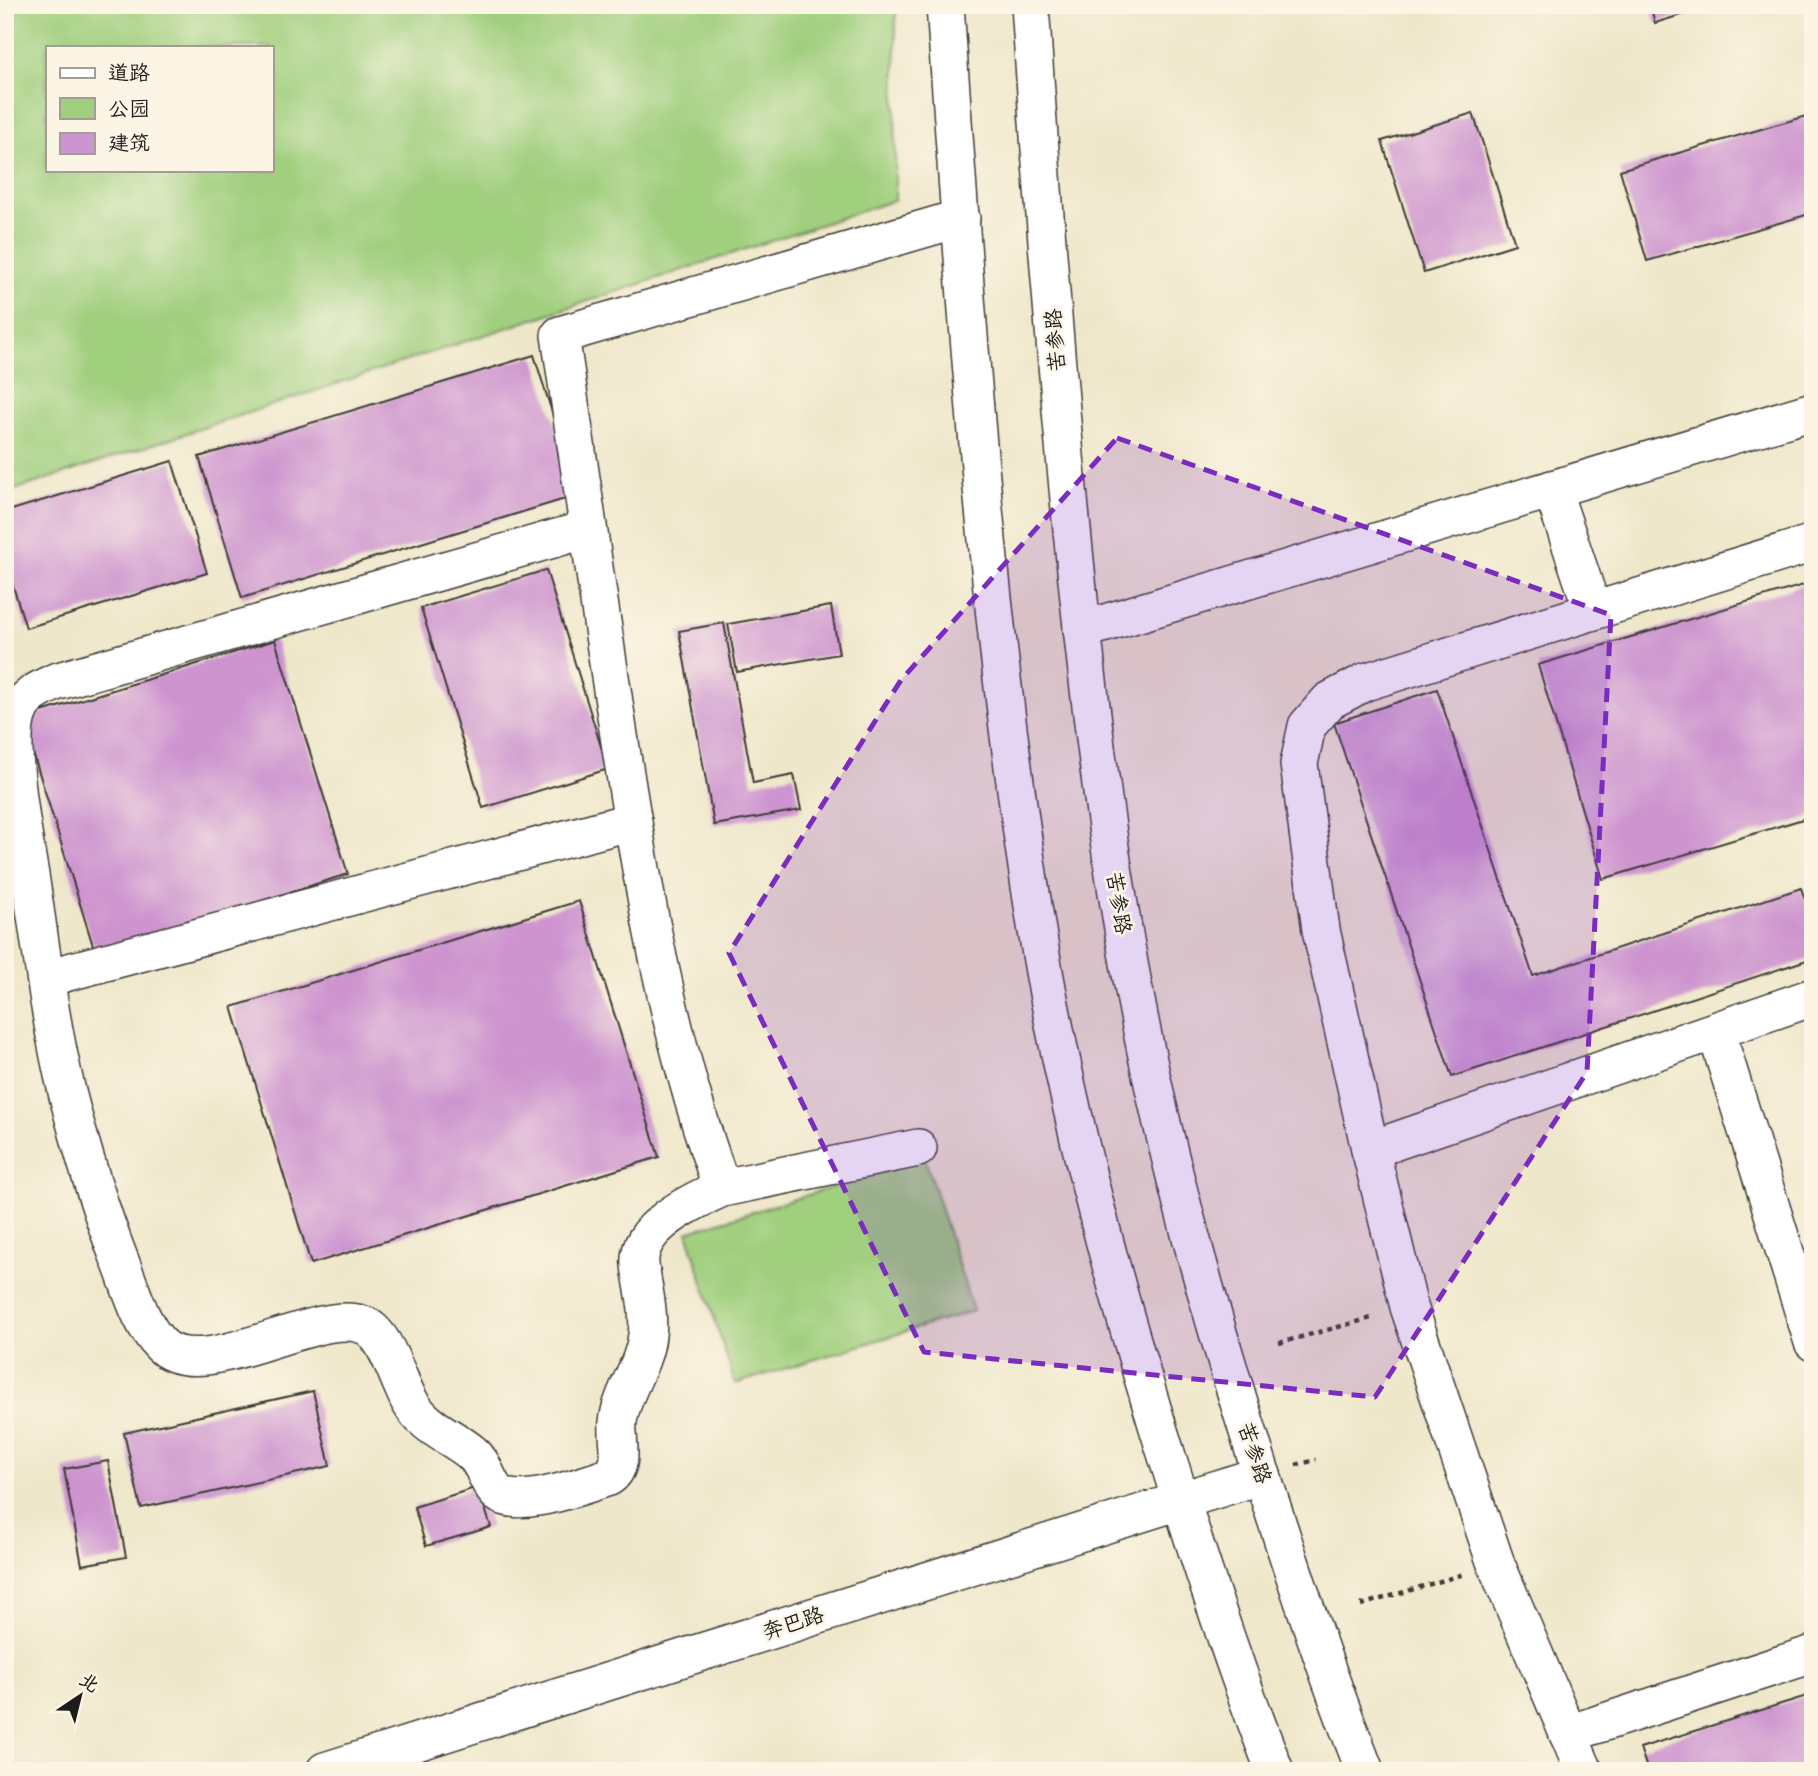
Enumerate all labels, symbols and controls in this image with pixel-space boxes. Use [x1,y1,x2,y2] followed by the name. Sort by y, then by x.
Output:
[46,46,273,172] legend
[108,58,150,87] text: 道路
[108,94,150,123] text: 公园
[108,128,150,157] text: 建筑
[1038,308,1071,372] street label: 苦参路
[1100,870,1139,936] street label: 苦参路
[1232,1418,1279,1487] street label: 苦参路
[758,1599,827,1646] street label: 奔巴路
[46,1660,116,1730] north arrow
[75,1666,105,1698] text: 北

